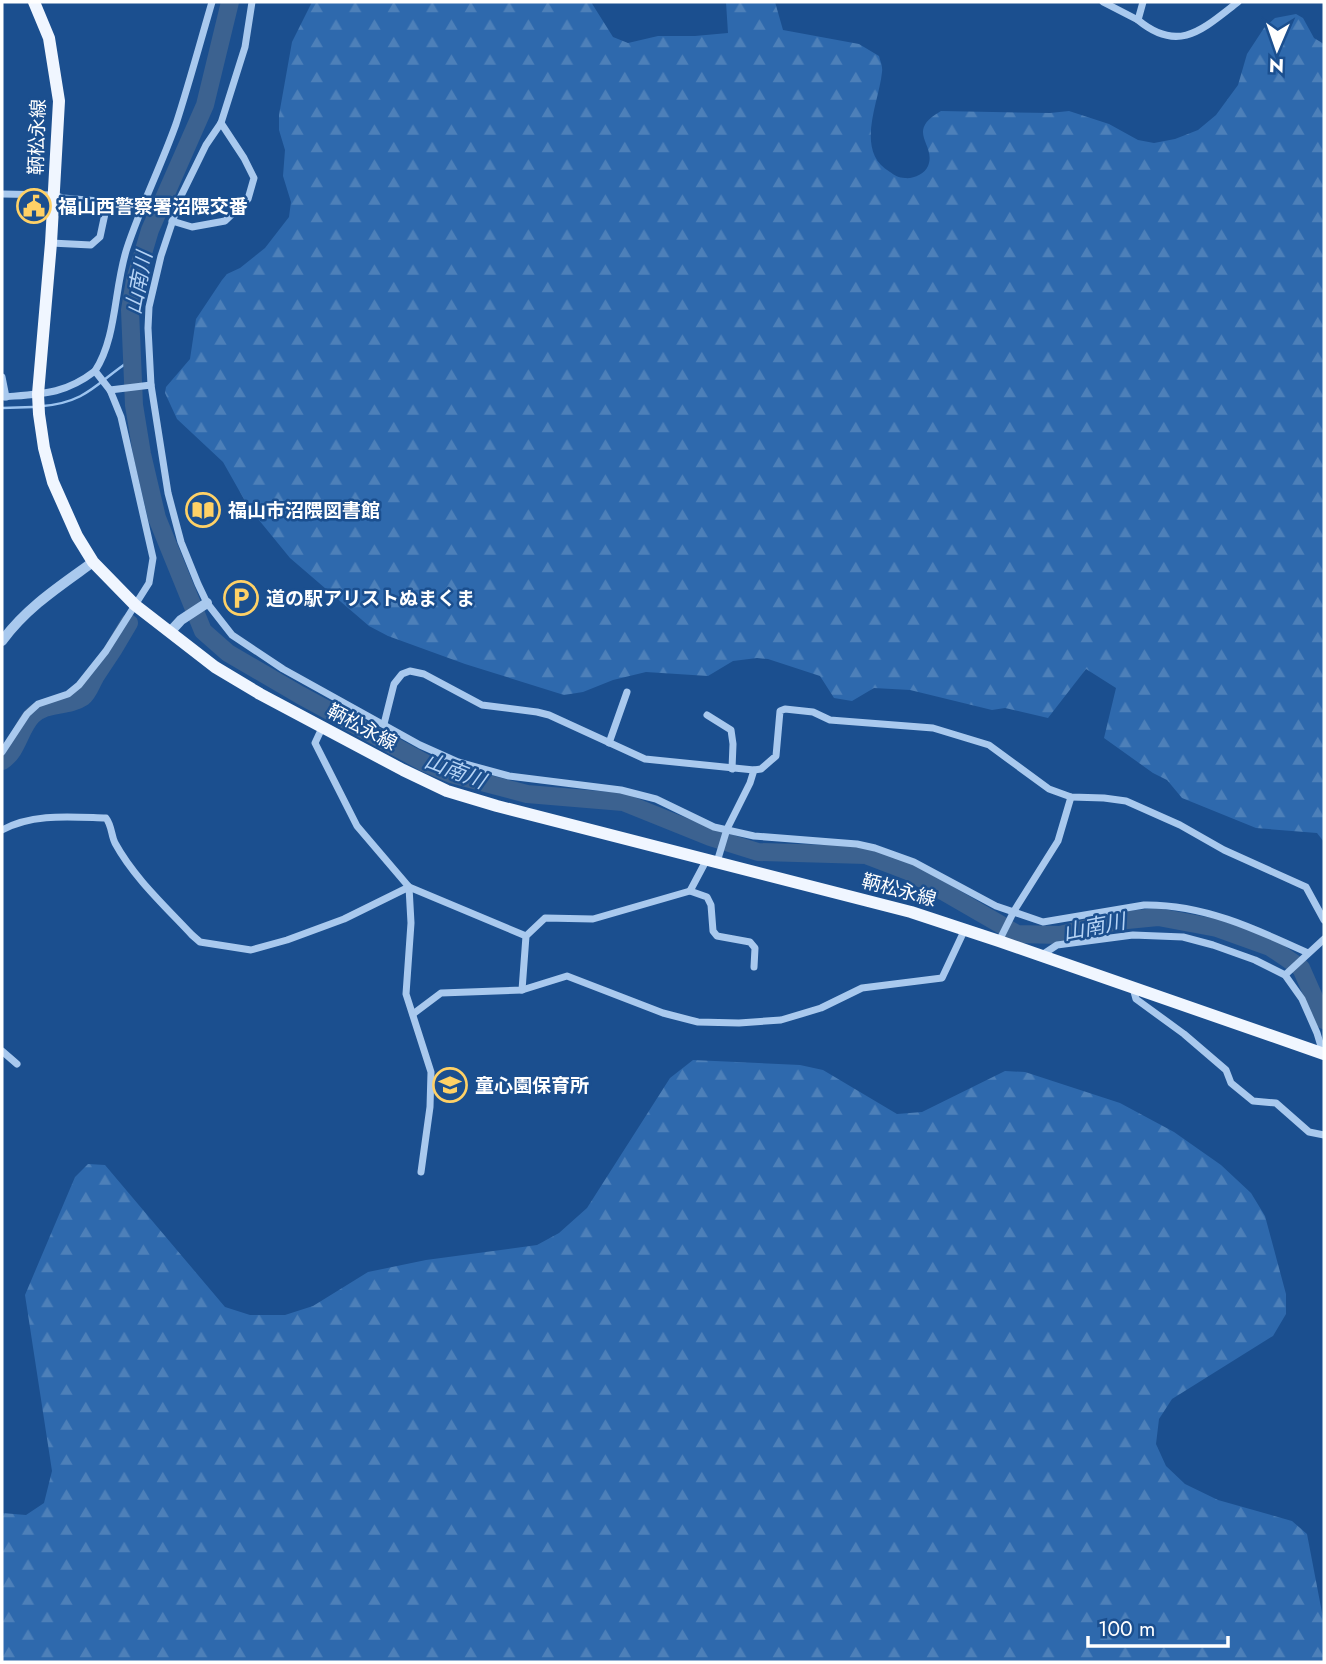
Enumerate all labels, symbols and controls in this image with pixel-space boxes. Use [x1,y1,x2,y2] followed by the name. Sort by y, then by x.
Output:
[1242,14,1312,84] north arrow
[1268,52,1284,79] text: N
[22,99,52,175] street label: 鞆松永線
[15,187,53,225] public building icon: 福山西警察署沼隈交番
[58,193,248,220] place label: 福山西警察署沼隈交番
[118,247,160,317] water label: 山南川
[184,491,222,529] library icon: 福山市沼隈図書館
[228,497,380,524] place label: 福山市沼隈図書館
[222,579,260,617] parking icon: 道の駅アリストぬまくま
[266,585,475,612] place label: 道の駅アリストぬまくま
[322,697,402,757] street label: 鞆松永線
[420,746,492,797] water label: 山南川
[859,867,939,913] street label: 鞆松永線
[1060,906,1130,948] water label: 山南川
[431,1066,469,1104] school or university icon: 童心園保育所
[475,1072,589,1099] place label: 童心園保育所
[1088,1604,1228,1648] scale bar
[1098,1614,1155,1644] text: 100 m

